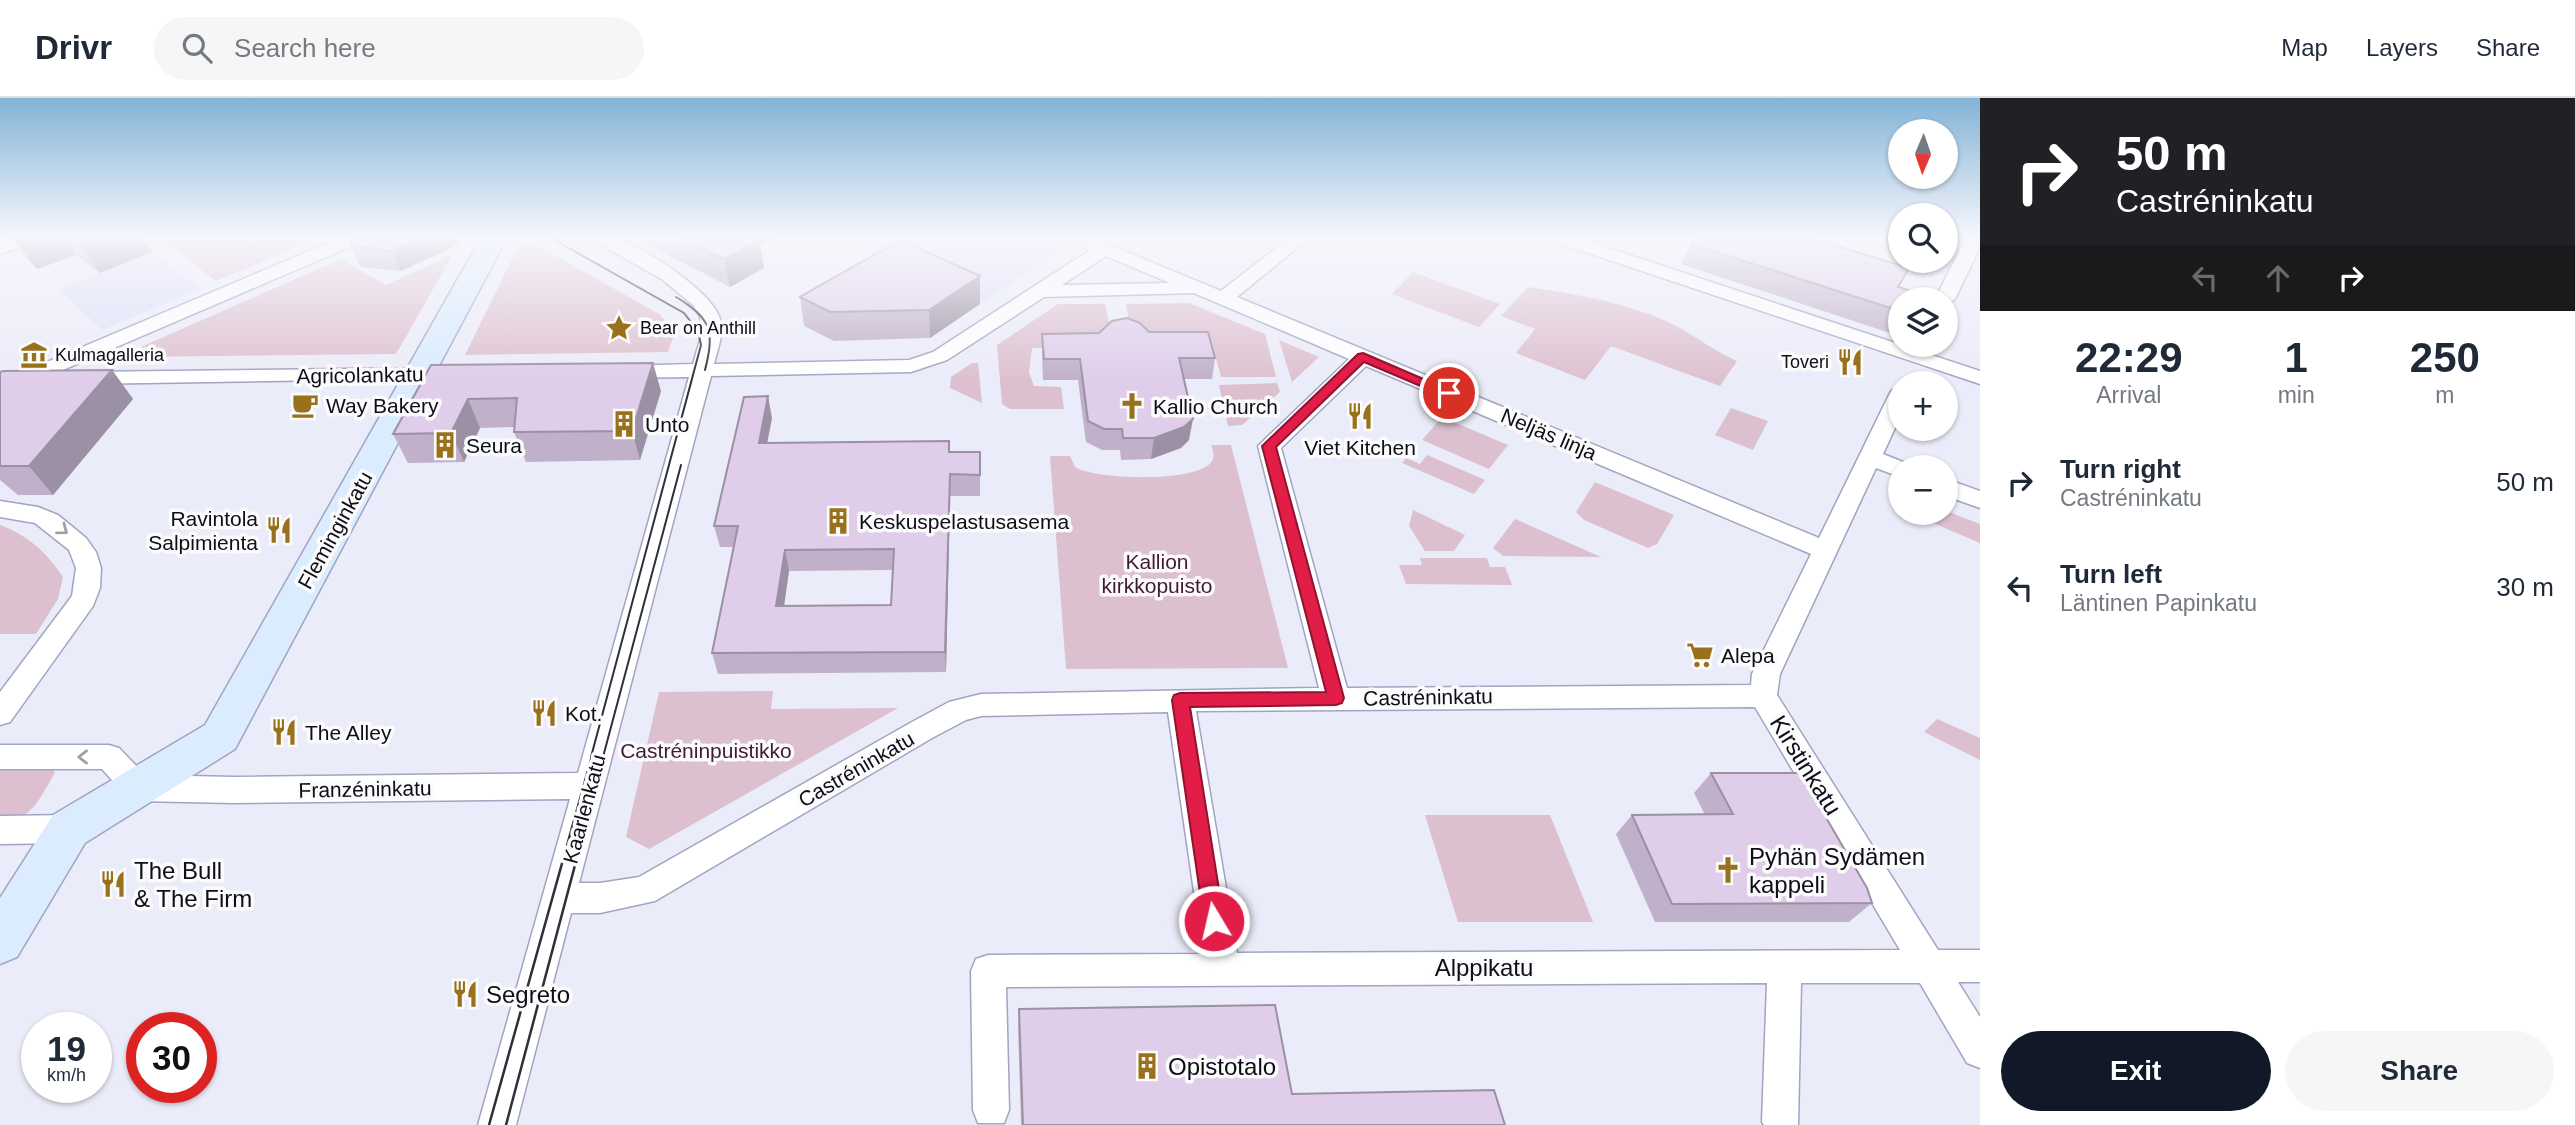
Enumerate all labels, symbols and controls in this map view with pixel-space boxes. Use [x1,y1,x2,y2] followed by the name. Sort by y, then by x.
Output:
[154,17,644,80] search box
[35,29,112,66] text: Drivr
[178,29,216,67] icon: search
[234,33,376,63] text: Search here
[2281,34,2328,61] text: Map
[2366,34,2438,61] text: Layers
[2476,34,2540,61] text: Share
[1888,119,1958,189] north arrow
[1888,119,1958,525] map controls
[2001,126,2092,217] icon: right
[2116,126,2228,180] text: 50 m
[2116,183,2313,219] text: Castréninkatu
[1888,203,1958,273] button: search
[2186,259,2224,297] icon: left
[2259,259,2297,297] icon: ahead
[2332,259,2370,297] icon: right
[1888,287,1958,357] button: layers
[604,313,634,343] place icon: Bear on Anthill
[640,318,756,338] place label: Bear on Anthill
[2075,334,2183,381] text: 22:29
[2284,334,2308,381] text: 1
[2410,334,2480,381] text: 250
[19,340,49,370] museum icon: Kulmagalleria
[55,345,165,365] place label: Kulmagalleria
[1835,347,1865,377] restaurant icon: Toveri
[1781,352,1829,372] place label: Toveri
[296,362,424,388] street label: Agricolankatu
[1419,363,1479,423] pin
[1888,371,1958,441] button: +
[1430,374,1468,412] icon: arrive
[2096,382,2161,408] text: Arrival
[2278,382,2315,408] text: min
[2435,382,2454,408] text: m
[290,390,320,420] cafe icon: Way Bakery
[1117,391,1147,421] church icon: Kallio Church
[326,394,439,417] place label: Way Bakery
[1153,395,1278,418] place label: Kallio Church
[1345,401,1375,431] restaurant icon: Viet Kitchen
[1498,404,1601,465] street label: Neljäs linja
[609,409,639,439] building icon: Unto
[645,413,689,436] place label: Unto
[430,430,460,460] building icon: Seura
[466,434,522,457] place label: Seura
[1304,436,1416,459] place label: Viet Kitchen
[2060,454,2181,484] text: Turn right
[1888,455,1958,525] button: −
[2001,464,2039,502] icon: right
[293,467,377,593] street label: Fleminginkatu
[2496,467,2554,497] text: 50 m
[2060,485,2202,511] text: Castréninkatu
[823,506,853,536] building icon: Keskuspelastusasema
[148,507,258,554] place label: Ravintola Salpimienta
[859,510,1069,533] place label: Keskuspelastusasema
[264,515,294,545] restaurant icon: Ravintola Salpimienta
[55,522,68,535] one-way arrow
[1102,550,1212,597] park label: Kallion kirkkopuisto
[2060,559,2162,589] text: Turn left
[2001,569,2039,607] icon: left
[2496,572,2554,602] text: 30 m
[2060,590,2257,616] text: Läntinen Papinkatu
[1685,640,1715,670] supermarket icon: Alepa
[1721,644,1775,667] place label: Alepa
[1363,684,1493,710] street label: Castréninkatu
[529,698,559,728] restaurant icon: Kot.
[565,702,602,725] place label: Kot.
[1765,710,1847,820] street label: Kirstinkatu
[269,717,299,747] restaurant icon: The Alley
[305,721,392,744] place label: The Alley
[794,727,918,811] street label: Castréninkatu
[620,739,792,762] park label: Castréninpuistikko
[77,749,88,765] one-way arrow
[558,752,610,866] street label: Kaarlenkatu
[298,776,432,802] street label: Franzéninkatu
[1749,843,1925,898] place label: Pyhän Sydämen kappeli
[1713,855,1743,885] church icon: Pyhän Sydämen kappeli
[134,857,252,912] place label: The Bull & The Firm
[98,869,128,899] restaurant icon: The Bull & The Firm
[1177,884,1251,958] position arrow
[1435,954,1533,981] street label: Alppikatu
[450,979,480,1009] restaurant icon: Segreto
[486,981,570,1008] place label: Segreto
[126,1012,217,1103] speed limit sign: 30
[47,1029,86,1068] text: 19
[2001,1031,2271,1111] button: Exit
[2285,1031,2554,1111] button: Share
[1132,1051,1162,1081] building icon: Opistotalo
[1168,1053,1276,1080] place label: Opistotalo
[47,1065,86,1085] text: km/h

